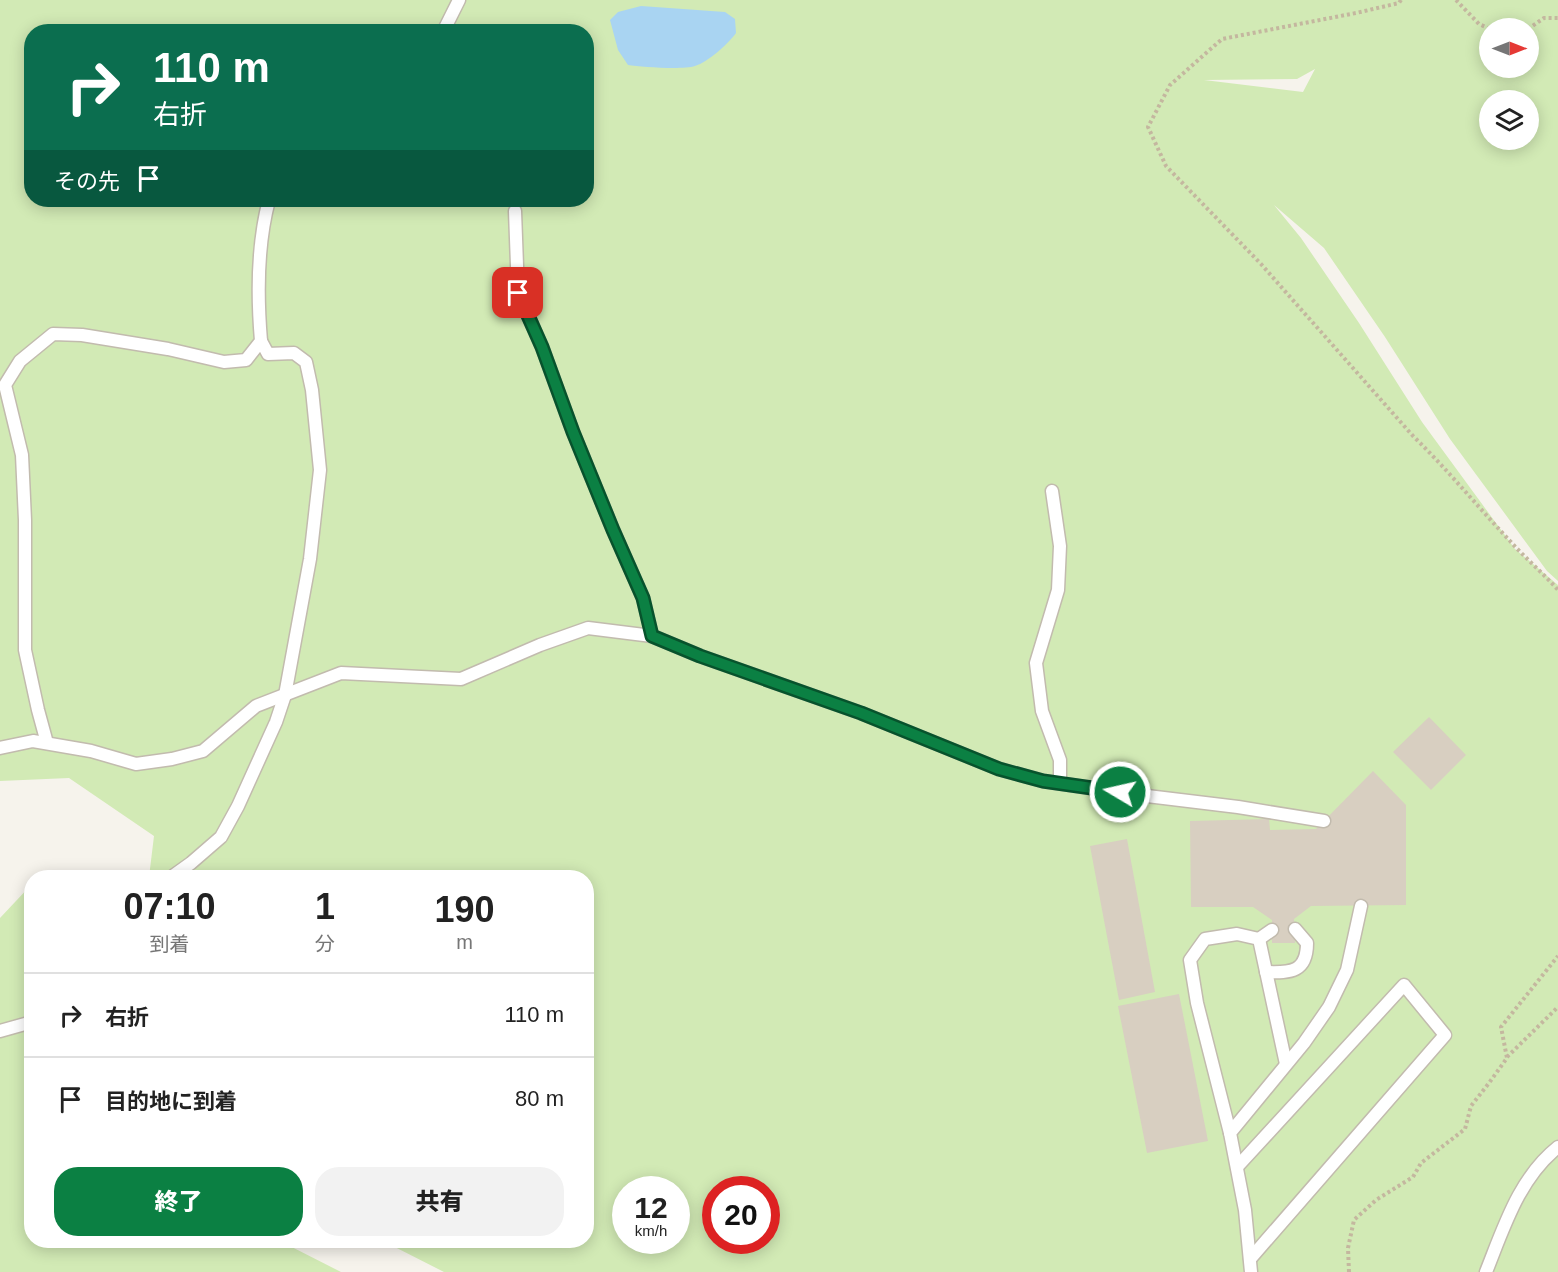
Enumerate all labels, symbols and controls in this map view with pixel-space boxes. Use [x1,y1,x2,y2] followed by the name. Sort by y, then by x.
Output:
[1479,18,1539,78] north arrow
[1479,18,1539,150] map controls
[153,44,270,91] text: 110 m
[54,48,132,126] icon: right
[1479,90,1539,150] button: layers
[153,100,207,130] text: 右折
[132,162,165,195] icon: arrive
[54,169,120,194] text: その先
[492,267,543,318] pin
[501,276,534,309] icon: arrive
[1088,760,1152,824] position arrow
[123,886,216,927] text: 07:10
[315,886,335,927] text: 1
[434,889,495,930] text: 190
[456,931,473,953] text: m
[149,933,189,955] text: 到着
[315,933,335,955] text: 分
[54,999,87,1032] icon: right
[504,1002,564,1027] text: 110 m
[105,1005,149,1030] text: 右折
[54,1083,87,1116] icon: arrive
[515,1086,564,1111] text: 80 m
[105,1089,237,1114] text: 目的地に到着
[54,1167,303,1236] button: 終了
[315,1167,564,1236] button: 共有
[702,1176,780,1254] speed limit sign: 20
[634,1191,668,1224] text: 12
[635,1222,667,1239] text: km/h

